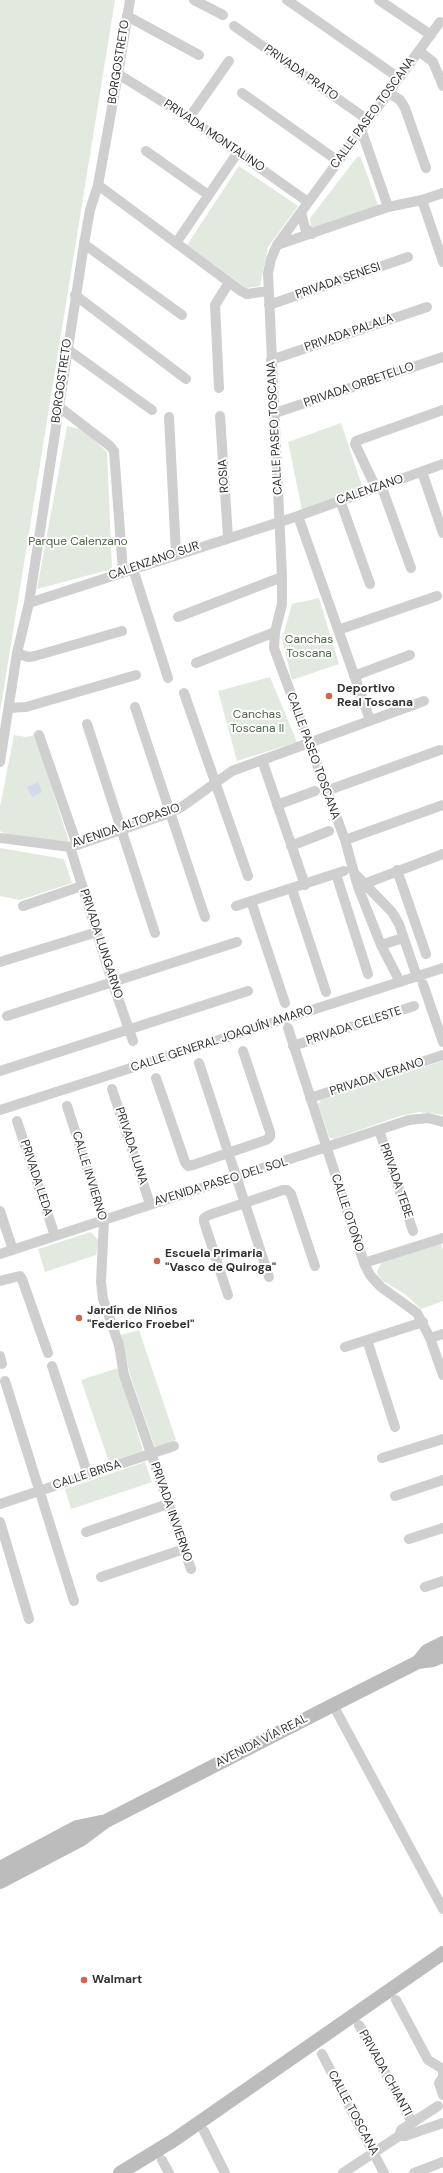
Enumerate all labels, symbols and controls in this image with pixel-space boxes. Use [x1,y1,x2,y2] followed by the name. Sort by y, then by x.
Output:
[105,19,133,105] street label: BORGOSTRETO
[261,42,341,104] street label: PRIVADA PRATO
[328,54,418,172] street label: CALLE PASEO TOSCANA
[161,97,267,175] street label: PRIVADA MONTALINO
[294,260,382,302] street label: PRIVADA SENESI
[303,311,395,355] street label: PRIVADA PALALA
[49,338,75,424] street label: BORGOSTRETO
[302,359,416,411] street label: PRIVADA ORBETELLO
[264,361,286,495] street label: CALLE PASEO TOSCANA
[216,458,232,494] street label: ROSIA
[335,472,405,508] street label: CALENZANO
[28,535,128,549] park label: Parque Calenzano
[107,539,201,583] street label: CALENZANO SUR
[285,633,333,661] park label: Canchas Toscana
[337,682,413,710] place label: Deportivo Real Toscana
[283,690,343,822] street label: CALLE PASEO TOSCANA
[324,691,334,701] marker: Deportivo Real Toscana
[230,708,284,736] park label: Canchas Toscana ll
[70,801,182,851] street label: AVENIDA ALTOPASIO
[76,887,126,1001] street label: PRIVADA LUNGARNO
[129,1003,315,1075] street label: CALLE GENERAL JOAQUÍN AMARO
[305,1004,403,1048] street label: PRIVADA CELESTE
[328,1055,426,1099] street label: PRIVADA VERANO
[112,1105,150,1187] street label: PRIVADA LUNA
[69,1130,109,1222] street label: CALLE INVIERNO
[17,1138,55,1218] street label: PRIVADA LEDA
[376,1142,416,1220] street label: PRIVADA TEBE
[153,1155,289,1209] street label: AVENIDA PASEO DEL SOL
[328,1172,366,1254] street label: CALLE OTOÑO
[165,1247,276,1275] place label: Escuela Primaria "Vasco de Quiroga"
[152,1256,162,1266] marker: Escuela Primaria "Vasco de Quiroga"
[87,1304,194,1332] place label: Jardín de Niños "Federico Froebel"
[74,1313,84,1323] marker: Jardín de Niños "Federico Froebel"
[51,1457,123,1493] street label: CALLE BRISA
[147,1461,195,1563] street label: PRIVADA INVIERNO
[213,1711,311,1771] street label: AVENIDA VÍA REAL
[92,1973,142,1987] place label: Walmart
[79,1975,89,1985] marker: Walmart
[355,2028,415,2118] street label: PRIVADA CHIANTI
[325,2068,381,2158] street label: CALLE TOSCANA

